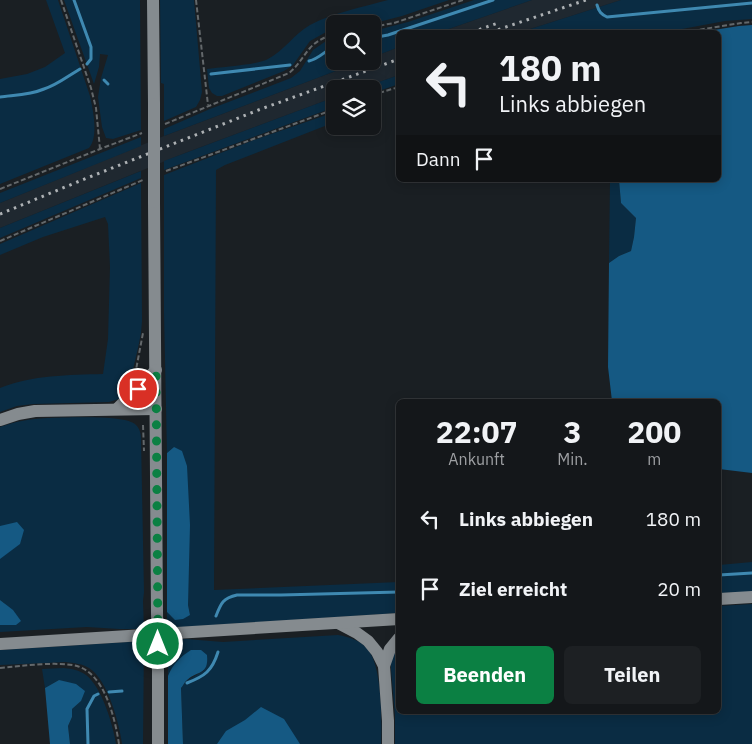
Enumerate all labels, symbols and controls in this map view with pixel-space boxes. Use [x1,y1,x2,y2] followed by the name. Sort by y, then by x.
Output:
[326,15,381,135] map controls
[326,15,381,70] button: search
[499,45,602,91] text: 180 m
[416,50,481,115] icon: left
[326,80,381,135] button: layers
[499,89,646,118] text: Links abbiegen
[470,145,498,173] icon: arrive
[416,147,460,171] text: Dann
[117,368,159,410] pin
[124,375,152,403] icon: arrive
[436,412,518,451] text: 22:07
[563,412,581,451] text: 3
[627,412,681,451] text: 200
[448,449,505,469] text: Ankunft
[557,449,588,469] text: Min.
[647,449,661,469] text: m
[416,505,444,533] icon: left
[459,507,593,531] text: Links abbiegen
[646,507,701,531] text: 180 m
[416,575,444,603] icon: arrive
[459,577,567,601] text: Ziel erreicht
[657,577,701,601] text: 20 m
[131,617,183,669] position arrow
[416,646,554,704] button: Beenden
[564,646,701,704] button: Teilen

